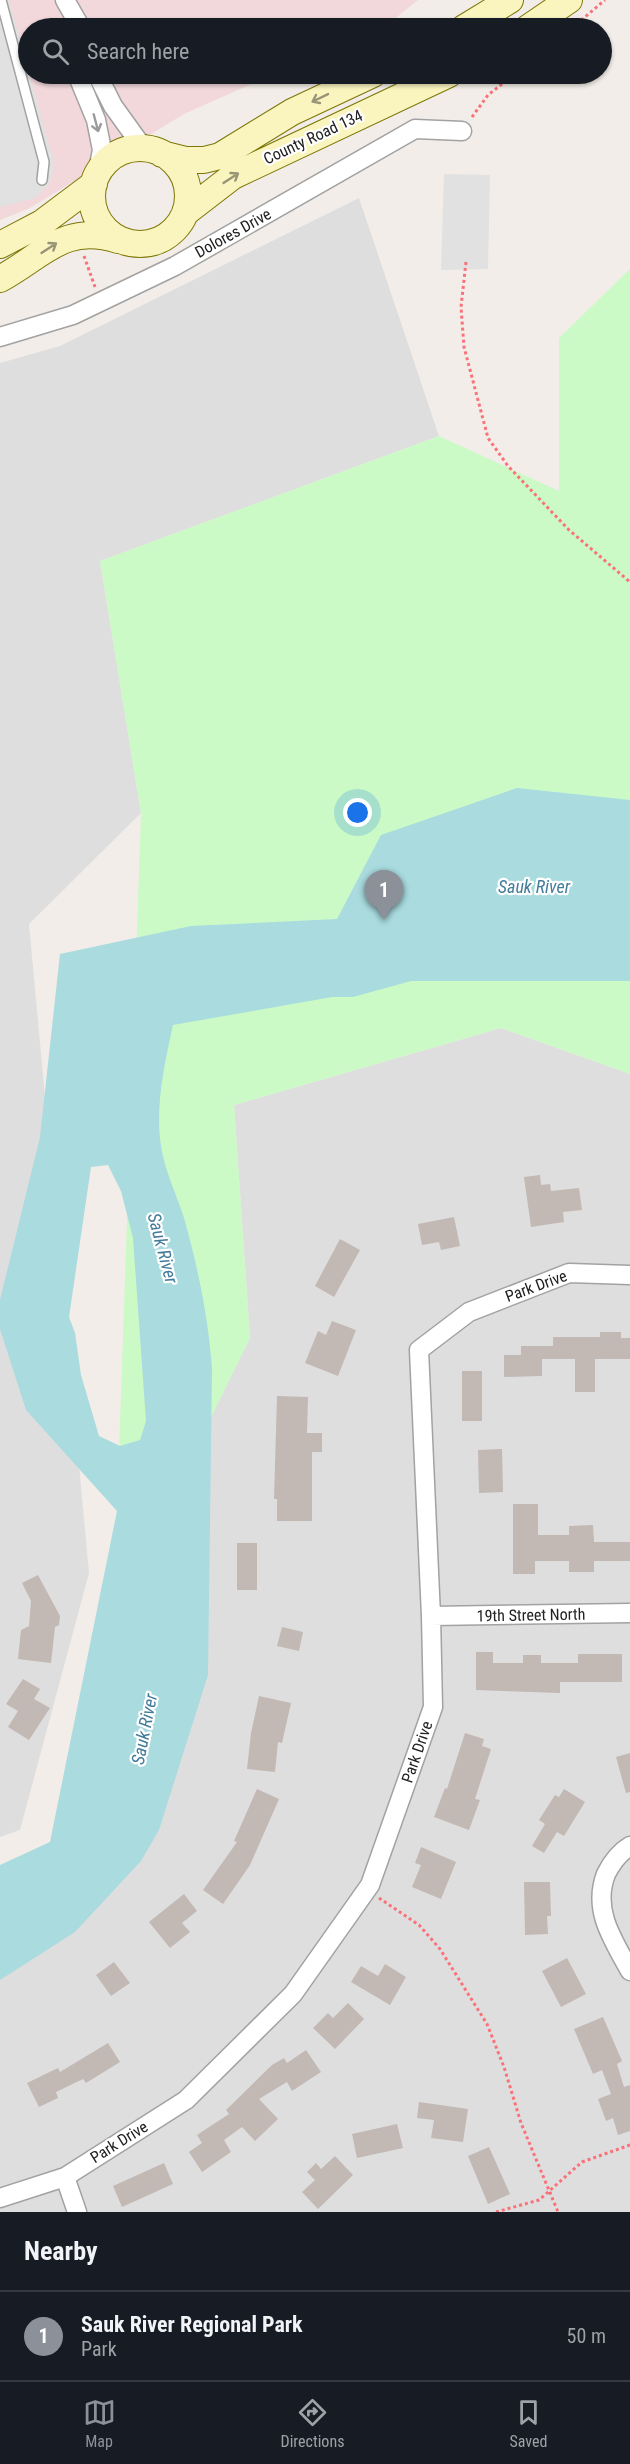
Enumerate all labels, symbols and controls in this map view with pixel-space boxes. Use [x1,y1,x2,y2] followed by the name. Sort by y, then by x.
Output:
[18,18,612,84] search box
[39,35,72,68] icon: search
[87,39,189,64] text: Search here
[312,92,330,104] one-way arrow
[260,106,366,168] street label: County Road 134
[91,113,102,132] one-way arrow
[223,171,240,184] one-way arrow
[192,204,274,262] street label: Dolores Drive
[40,241,57,253] one-way arrow
[343,798,372,827] your location
[364,870,404,920] pin: 1
[498,876,571,897] water label: Sauk River
[144,1211,183,1286] water label: Sauk River
[503,1266,569,1306] street label: Park Drive
[476,1605,586,1625] street label: 19th Street North
[127,1691,161,1766] water label: Sauk River
[398,1719,436,1785] street label: Park Drive
[87,2117,151,2167] street label: Park Drive
[24,2236,98,2266] text: Nearby
[81,2312,303,2337] text: Sauk River Regional Park
[38,2324,49,2348] text: 1
[567,2324,606,2348] text: 50 m
[81,2337,117,2361] text: Park
[83,2396,116,2451] tab: Map
[281,2396,344,2451] tab: Directions
[509,2396,547,2451] tab: Saved

